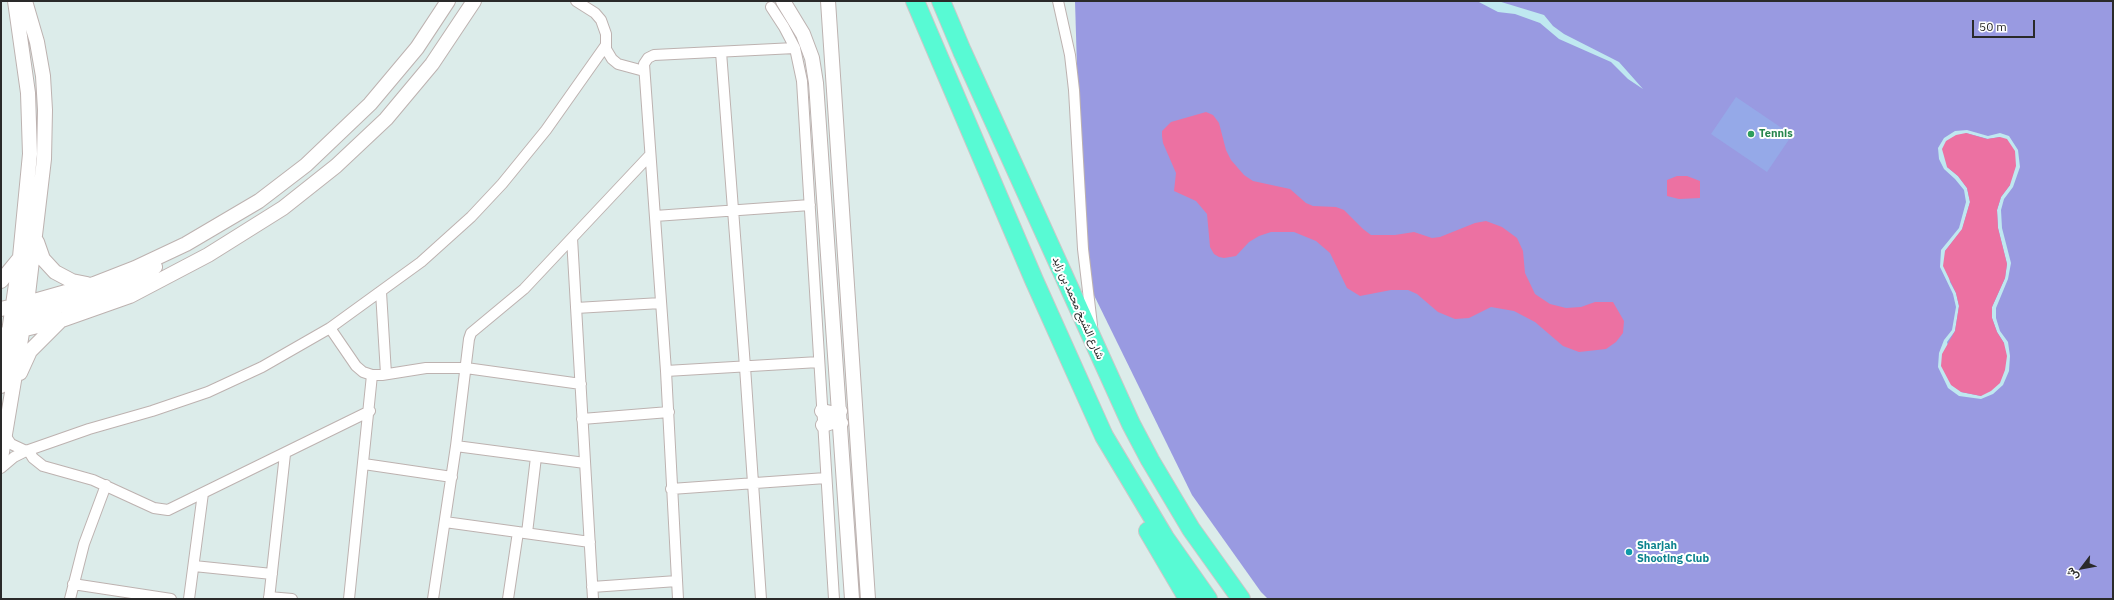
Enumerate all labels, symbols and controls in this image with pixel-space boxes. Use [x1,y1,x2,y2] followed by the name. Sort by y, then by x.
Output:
[1974,12,2037,38] scale bar
[1979,19,2007,34] text: 50 m
[1759,127,1793,141] place label: Tennis
[1746,129,1756,139] marker: Tennis
[1049,255,1107,361] street label: شارع الشيخ محمد بن زايد
[1637,539,1709,565] place label: Sharjah Shooting Club
[1624,547,1634,557] marker: Sharjah Shooting Club
[2062,548,2102,588] north arrow
[2062,565,2081,584] text: ش

